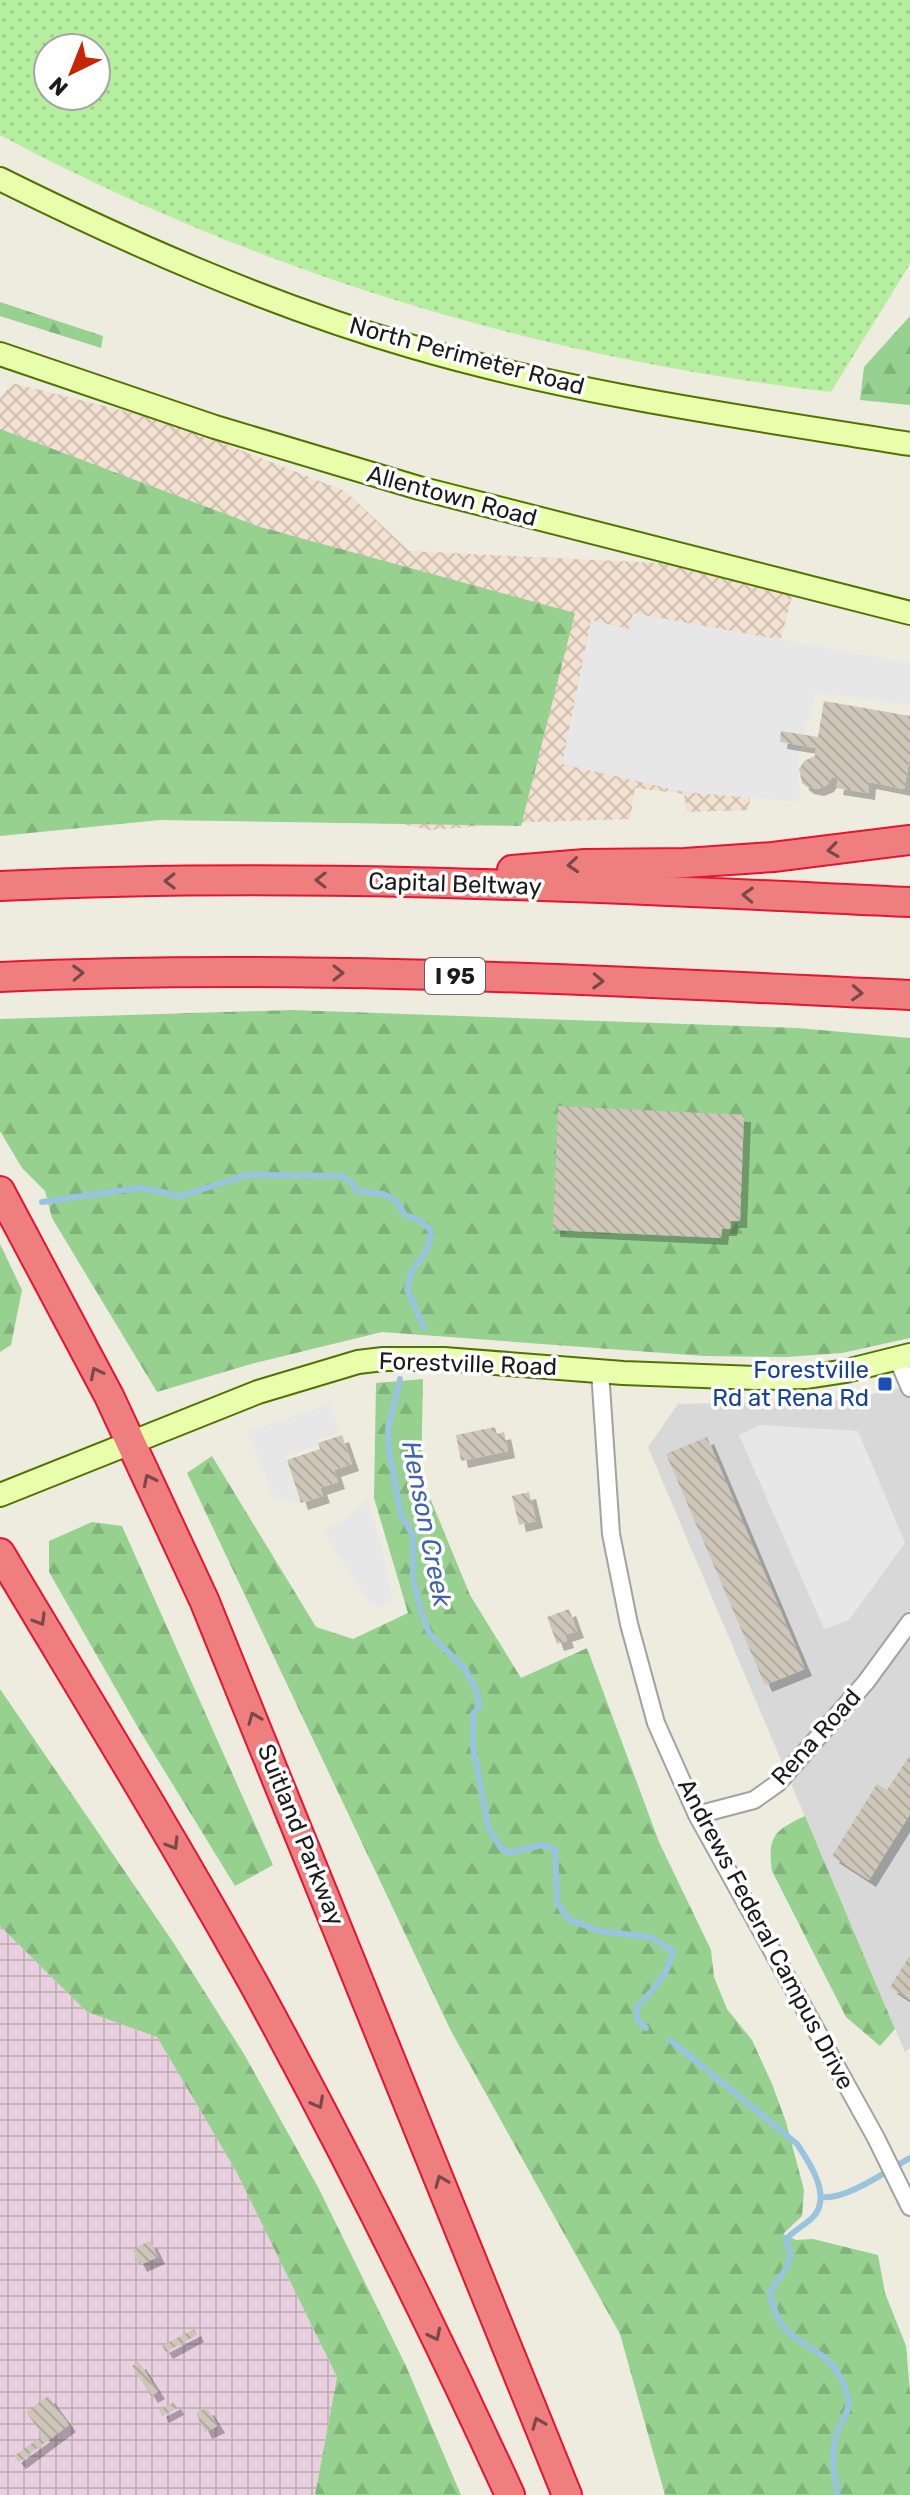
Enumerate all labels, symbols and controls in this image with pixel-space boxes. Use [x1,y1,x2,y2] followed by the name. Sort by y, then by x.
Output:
[32,32,112,112] north arrow
[44,71,74,102] text: N
[347,311,587,401] street label: North Perimeter Road
[364,460,540,532] street label: Allentown Road
[826,841,840,858] one-way arrow
[566,856,579,873] one-way arrow
[368,867,542,901] street label: Capital Beltway
[314,871,327,889] one-way arrow
[163,872,176,889] one-way arrow
[741,886,754,903] one-way arrow
[425,958,485,994] road number: I 95
[72,965,85,982] one-way arrow
[332,965,345,982] one-way arrow
[592,973,605,990] one-way arrow
[852,984,864,1001] one-way arrow
[378,1347,558,1381] street label: Forestville Road
[712,1356,869,1412] place label: Forestville Rd at Rena Rd
[91,1366,106,1381] one-way arrow
[876,1375,894,1393] marker: Forestville Rd at Rena Rd
[395,1438,458,1610] water label: Henson Creek
[144,1474,159,1489] one-way arrow
[30,1611,46,1626] one-way arrow
[766,1683,866,1791] street label: Rena Road
[247,1712,264,1726] one-way arrow
[252,1740,350,1930] street label: Suitland Parkway
[672,1774,860,2094] street label: Andrews Federal Campus Drive
[163,1835,179,1850] one-way arrow
[308,2094,323,2109] one-way arrow
[434,2175,450,2189] one-way arrow
[425,2326,441,2341] one-way arrow
[531,2417,548,2431] one-way arrow

